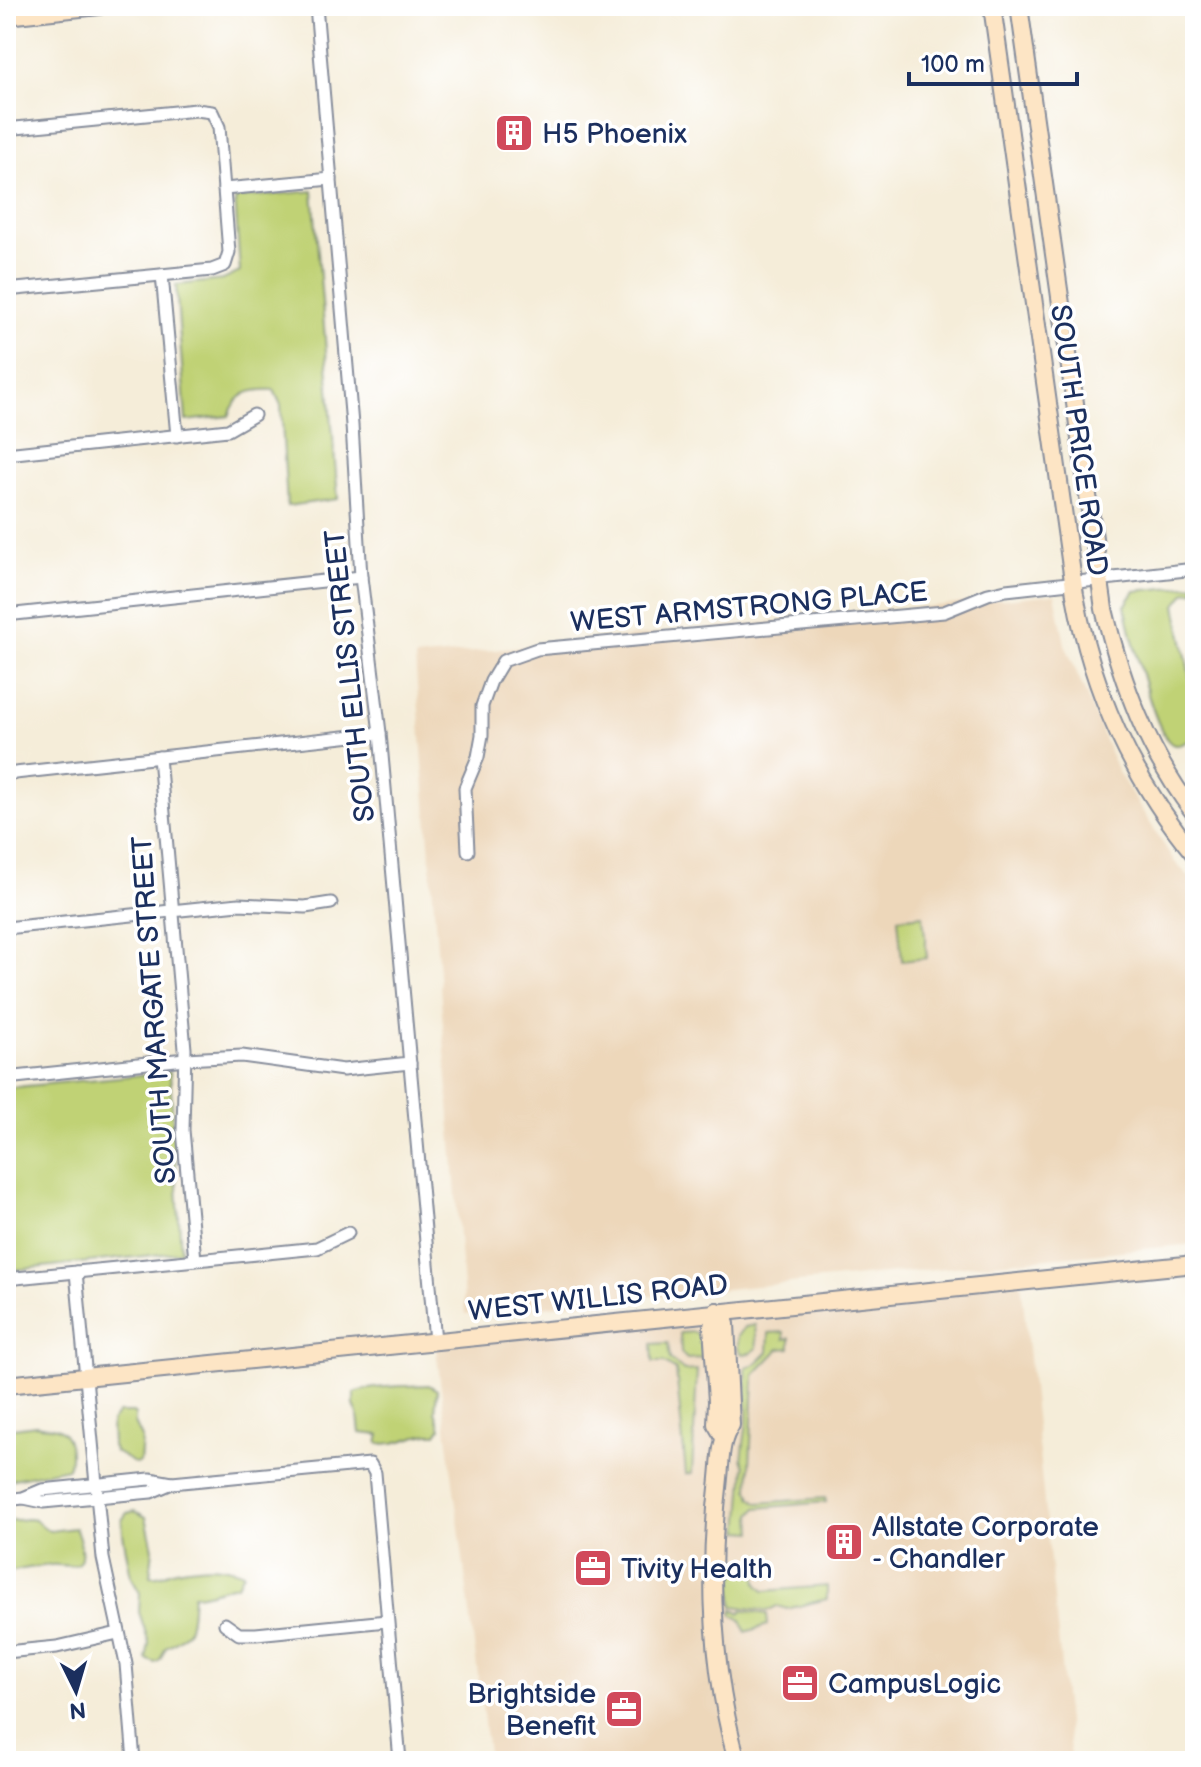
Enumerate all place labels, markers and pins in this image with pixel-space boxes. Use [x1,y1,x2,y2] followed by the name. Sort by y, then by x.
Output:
[493,112,535,154] building icon: H5 Phoenix
[542,118,687,151] place label: H5 Phoenix
[872,1511,1099,1576] place label: Allstate Corporate - Chandler
[823,1521,865,1563] building icon: Allstate Corporate - Chandler
[572,1547,614,1589] office icon: Tivity Health
[621,1553,773,1586] place label: Tivity Health
[779,1662,821,1704] office icon: CampusLogic
[828,1668,1001,1701] place label: CampusLogic
[467,1678,596,1743] place label: Brightside Benefit
[603,1688,645,1730] office icon: Brightside Benefit

